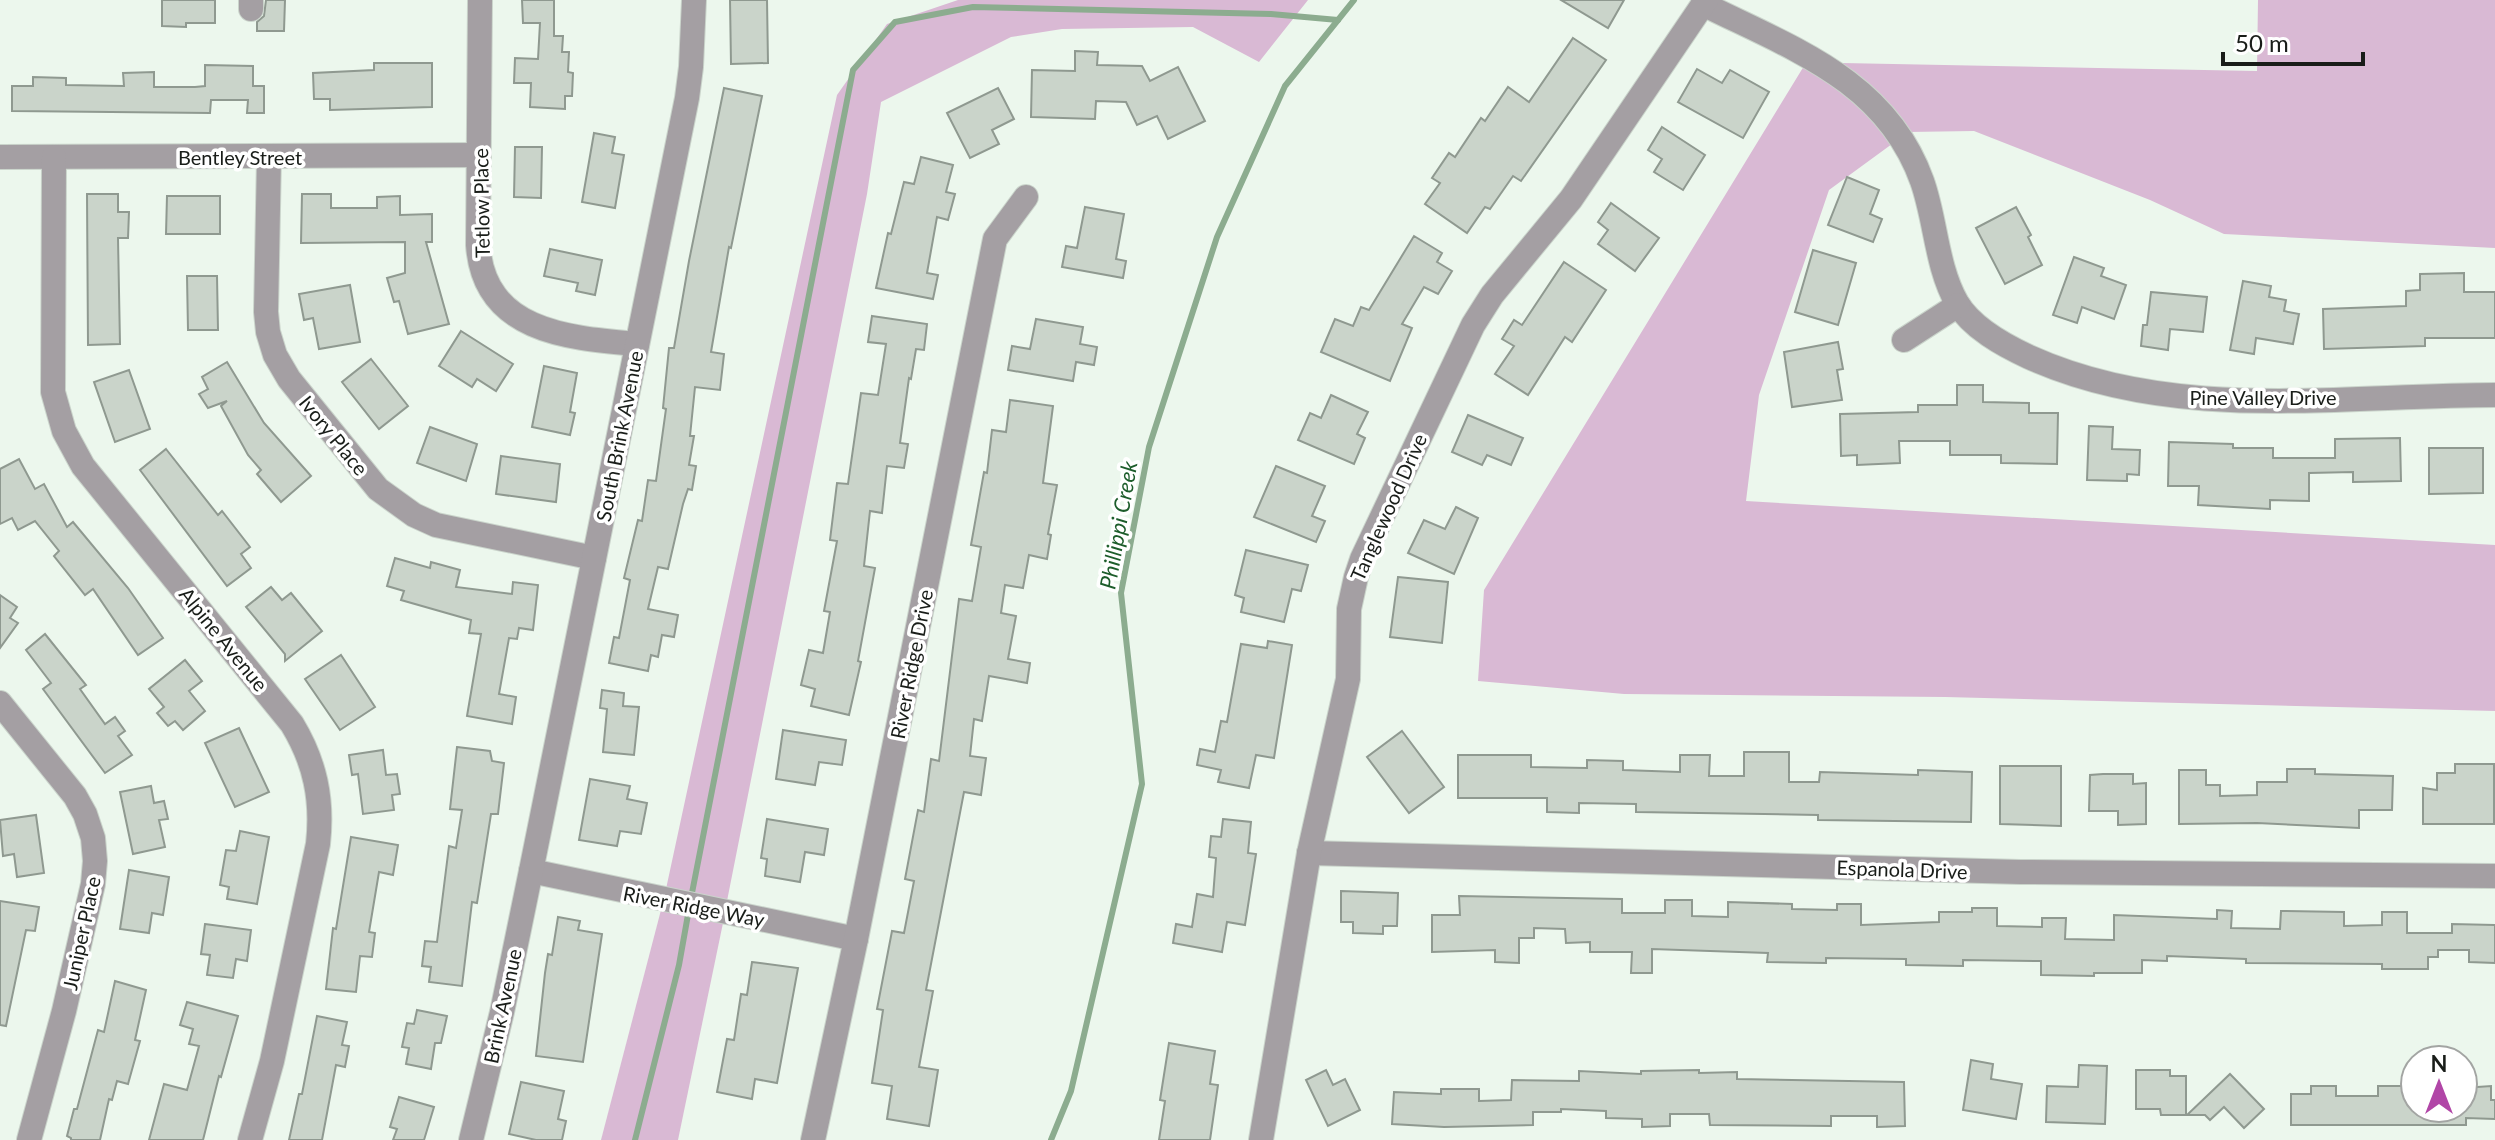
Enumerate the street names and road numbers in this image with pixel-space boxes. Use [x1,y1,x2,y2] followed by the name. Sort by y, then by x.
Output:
[178,145,302,169] street label: Bentley Street
[468,148,494,258] street label: Tetlow Place
[591,349,647,523] street label: South Brink Avenue
[2189,385,2337,409] street label: Pine Valley Drive
[295,390,373,480] street label: Ivory Place
[1345,430,1431,584] street label: Tanglewood Drive
[175,582,273,696] street label: Alpine Avenue
[885,587,937,741] street label: River Ridge Drive
[1836,855,1968,883] street label: Espanola Drive
[57,874,105,992] street label: Juniper Place
[621,881,767,932] street label: River Ridge Way
[478,946,526,1066] street label: Brink Avenue

